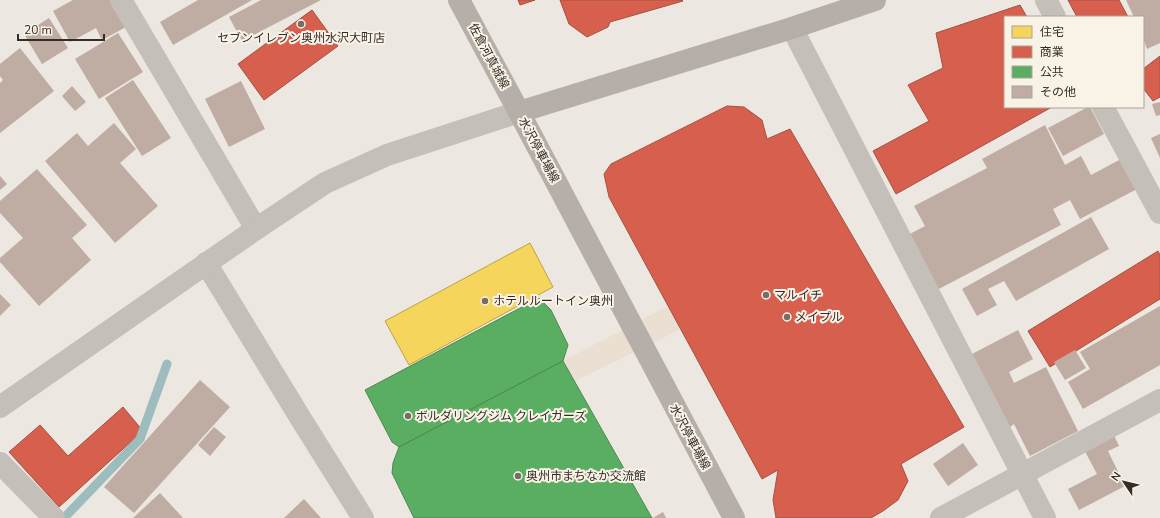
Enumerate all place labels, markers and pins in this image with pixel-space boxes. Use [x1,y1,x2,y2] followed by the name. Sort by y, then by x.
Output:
[296,19,306,29] marker: セブンイレブン奥州水沢大町店
[217,30,385,46] place label: セブンイレブン奥州水沢大町店
[774,287,822,303] place label: マルイチ
[761,290,771,300] marker: マルイチ
[493,293,613,309] place label: ホテルルートイン奥州
[480,296,490,306] marker: ホテルルートイン奥州
[795,309,843,325] place label: メイプル
[782,312,792,322] marker: メイプル
[416,408,587,424] place label: ボルダリングジム クレイガーズ
[403,411,413,421] marker: ボルダリングジム クレイガーズ
[526,468,646,484] place label: 奥州市まちなか交流館
[513,471,523,481] marker: 奥州市まちなか交流館

